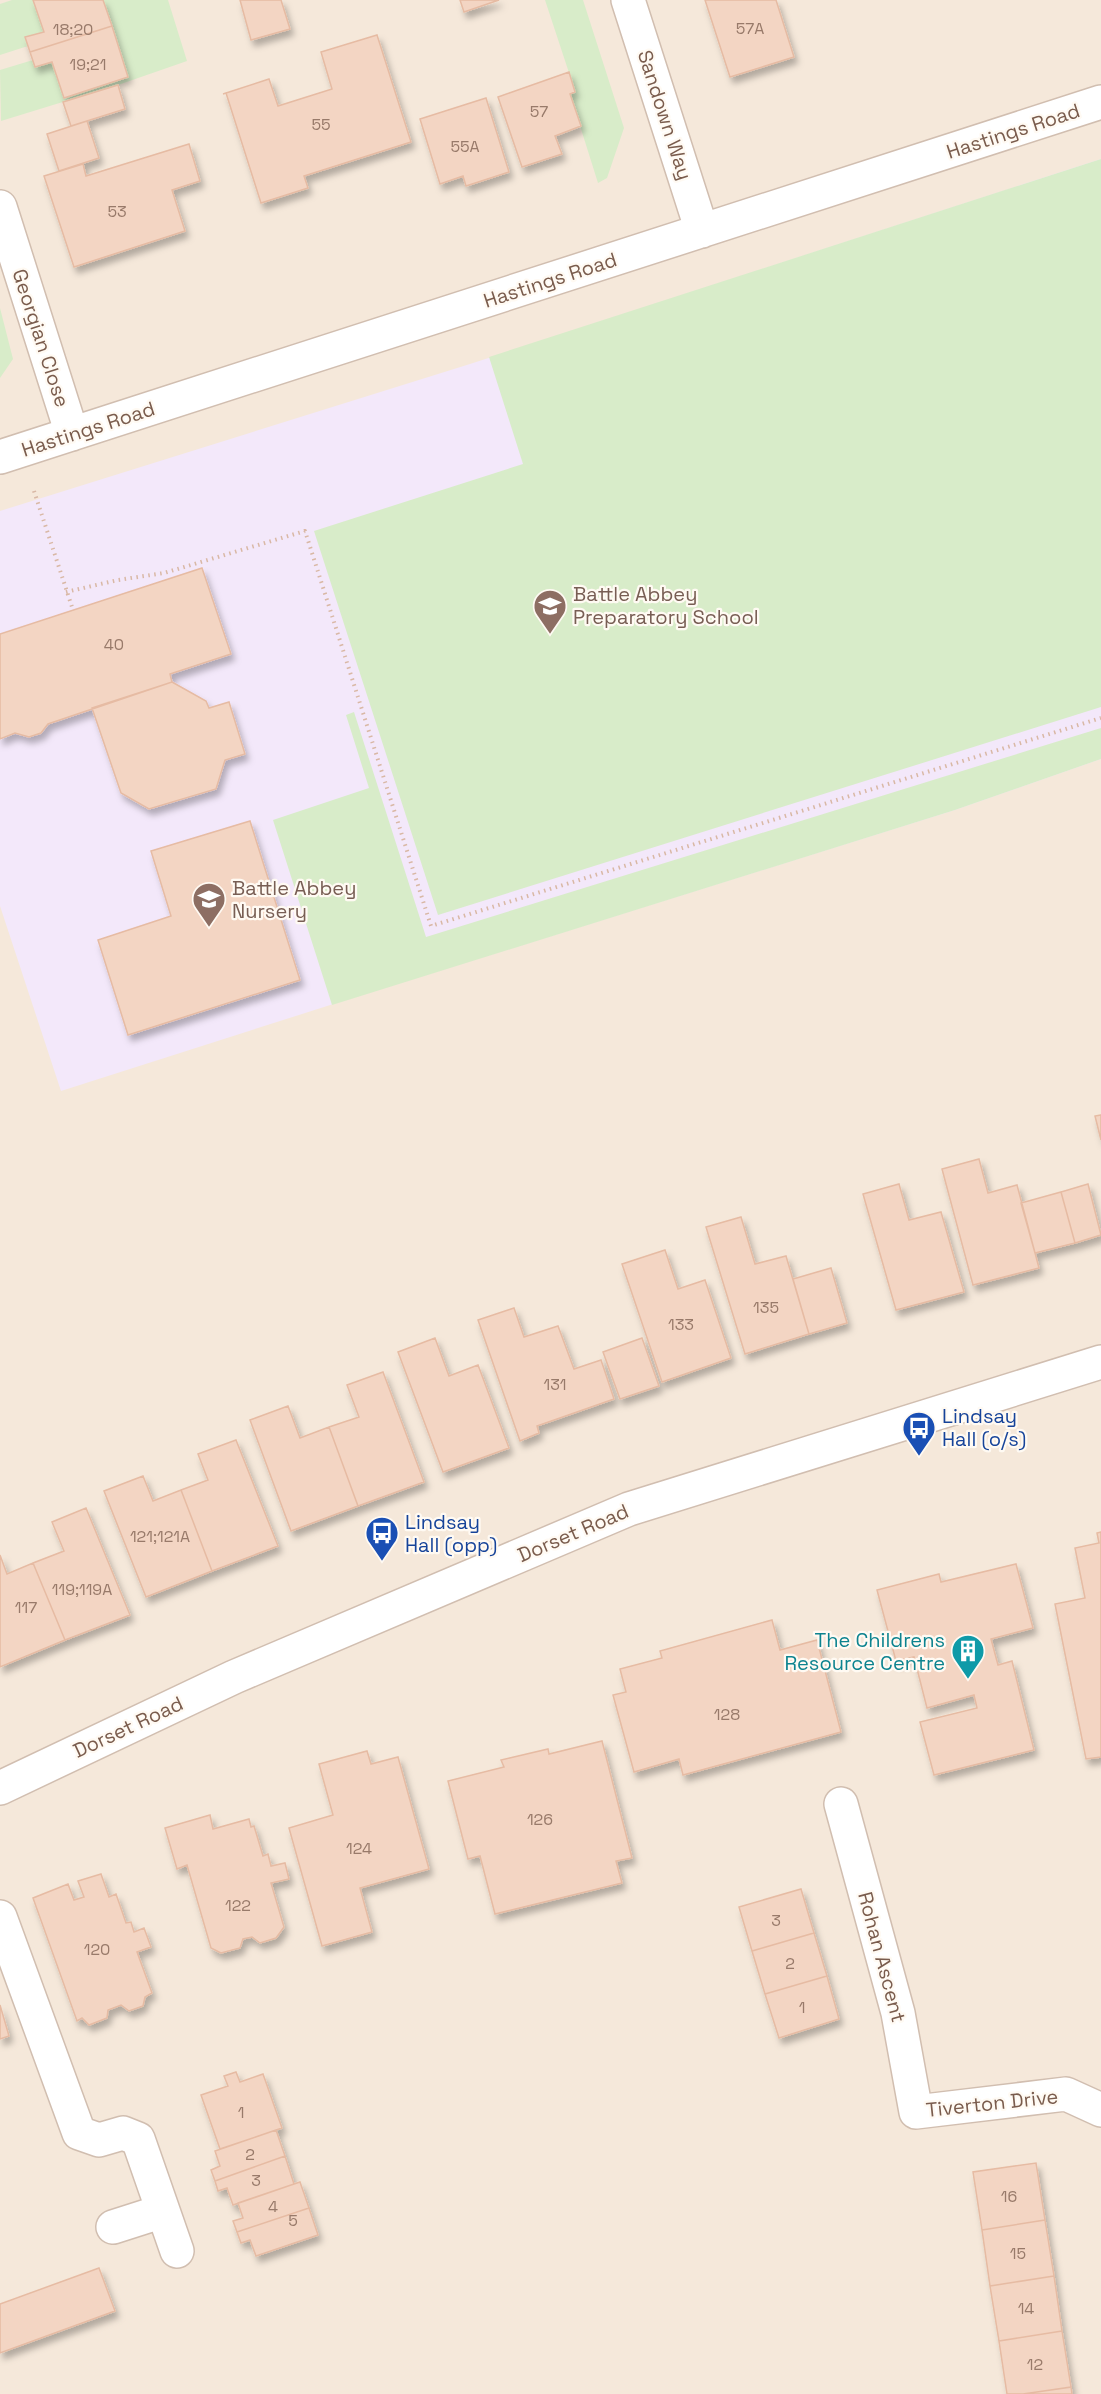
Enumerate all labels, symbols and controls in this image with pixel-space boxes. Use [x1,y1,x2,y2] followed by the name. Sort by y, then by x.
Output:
[736,18,764,39] house number: 57A
[53,19,93,40] house number: 18;20
[632,47,698,183] street label: Sandown Way
[70,54,106,75] house number: 19;21
[943,97,1083,165] street label: Hastings Road
[530,101,548,122] house number: 57
[311,114,331,135] house number: 55
[450,136,480,157] house number: 55A
[107,201,127,222] house number: 53
[480,246,620,314] street label: Hastings Road
[6,266,76,410] street label: Georgian Close
[18,395,158,463] street label: Hastings Road
[573,581,759,630] place label: Battle Abbey Preparatory School
[532,588,568,635] school or university icon: Battle Abbey Preparatory School
[104,634,124,655] house number: 40
[232,875,356,924] place label: Battle Abbey Nursery
[191,881,227,928] school or university icon: Battle Abbey Nursery
[753,1297,779,1318] house number: 135
[668,1314,694,1335] house number: 133
[544,1374,566,1395] house number: 131
[942,1403,1026,1452] place label: Lindsay Hall (o/s)
[901,1410,937,1457] bus stop icon: Lindsay Hall (o/s)
[513,1498,633,1568] street label: Dorset Road
[405,1509,497,1558] place label: Lindsay Hall (opp)
[364,1515,400,1562] bus stop icon: Lindsay Hall (opp)
[130,1526,190,1547] house number: 121;121A
[52,1579,112,1600] house number: 119;119A
[15,1597,37,1618] house number: 117
[784,1627,945,1676] place label: The Childrens Resource Centre
[950,1633,986,1680] building icon: The Childrens Resource Centre
[69,1690,187,1764] street label: Dorset Road
[714,1704,740,1725] house number: 128
[527,1809,553,1830] house number: 126
[346,1838,372,1859] house number: 124
[852,1889,912,2025] street label: Rohan Ascent
[225,1895,251,1916] house number: 122
[771,1910,781,1931] house number: 3
[84,1939,110,1960] house number: 120
[785,1953,795,1974] house number: 2
[799,1997,805,2018] house number: 1
[925,2083,1059,2123] street label: Tiverton Drive
[238,2102,244,2123] house number: 1
[245,2144,255,2165] house number: 2
[251,2170,261,2191] house number: 3
[1001,2186,1017,2207] house number: 16
[268,2196,278,2217] house number: 4
[288,2210,298,2231] house number: 5
[1010,2243,1026,2264] house number: 15
[1018,2298,1034,2319] house number: 14
[1027,2354,1043,2375] house number: 12

